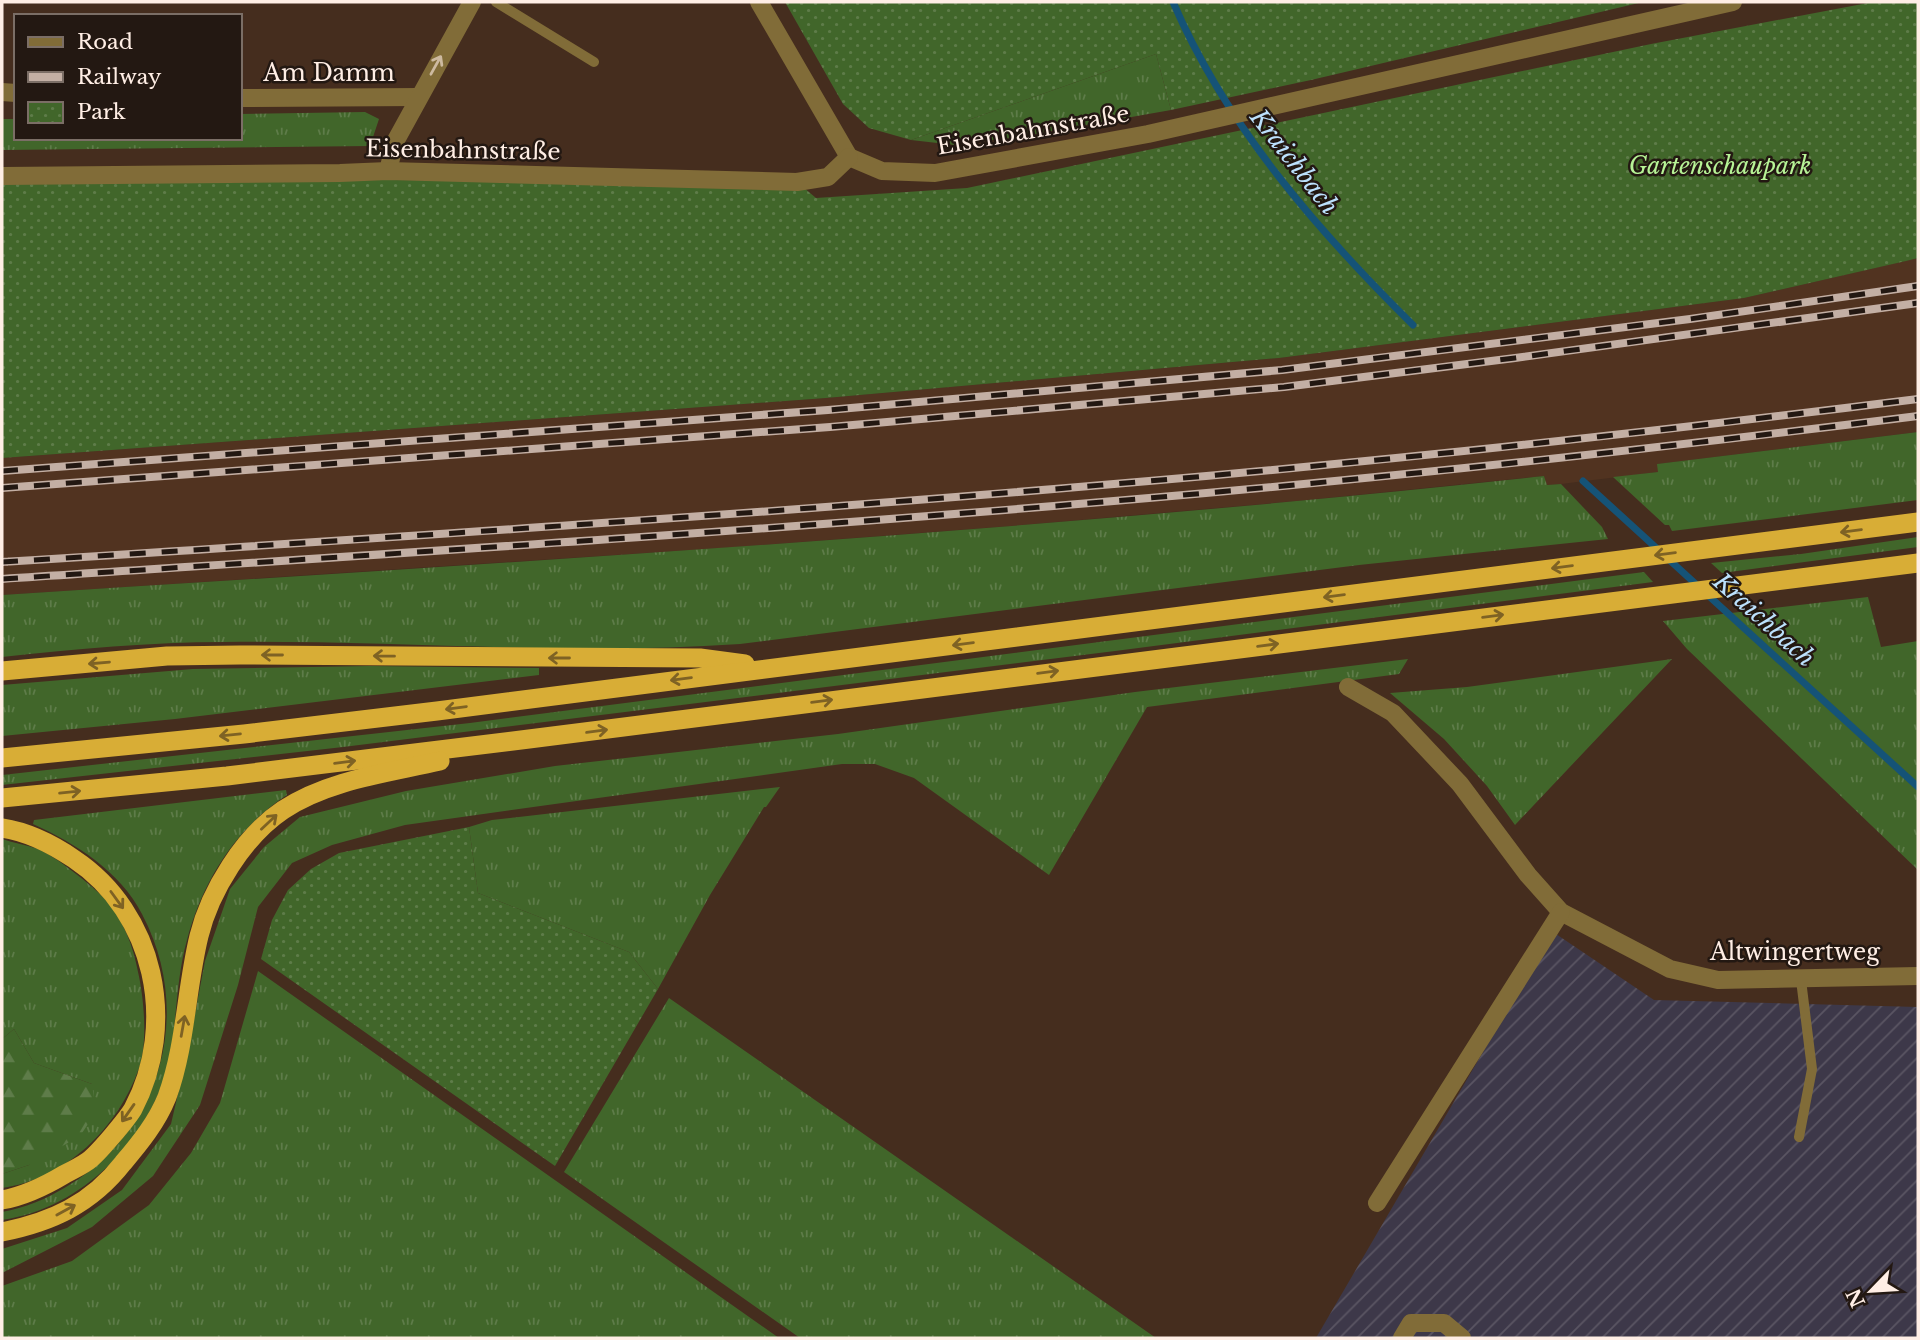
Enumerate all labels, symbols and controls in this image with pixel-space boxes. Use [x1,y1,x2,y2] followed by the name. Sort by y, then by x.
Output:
[14,14,242,140] legend
[77,29,133,55] text: Road
[430,55,443,76] one-way arrow
[262,59,395,87] street label: Am Damm
[77,64,162,90] text: Railway
[77,99,126,125] text: Park
[934,99,1132,161] street label: Eisenbahnstraße
[1244,102,1345,220] water label: Kraichbach
[365,134,561,166] street label: Eisenbahnstraße
[1629,152,1811,180] park label: Gartenschaupark
[1840,524,1862,537] one-way arrow
[1654,548,1677,561] one-way arrow
[1551,561,1574,574] one-way arrow
[1707,566,1821,673] water label: Kraichbach
[1323,589,1346,602] one-way arrow
[1482,610,1504,623] one-way arrow
[952,638,975,651] one-way arrow
[1256,639,1279,652] one-way arrow
[261,648,284,662] one-way arrow
[373,649,396,662] one-way arrow
[548,651,571,665] one-way arrow
[88,656,111,669] one-way arrow
[1036,666,1059,679] one-way arrow
[671,672,693,685] one-way arrow
[810,695,833,708] one-way arrow
[445,702,468,715] one-way arrow
[585,724,608,737] one-way arrow
[219,729,242,742] one-way arrow
[333,755,355,768] one-way arrow
[58,785,80,798] one-way arrow
[260,814,278,830] one-way arrow
[110,891,125,909] one-way arrow
[1709,938,1880,966] street label: Altwingertweg
[177,1015,190,1038] one-way arrow
[121,1103,135,1122] one-way arrow
[55,1203,75,1217] one-way arrow
[1836,1256,1906,1326] north arrow
[1842,1285,1870,1311] text: N

